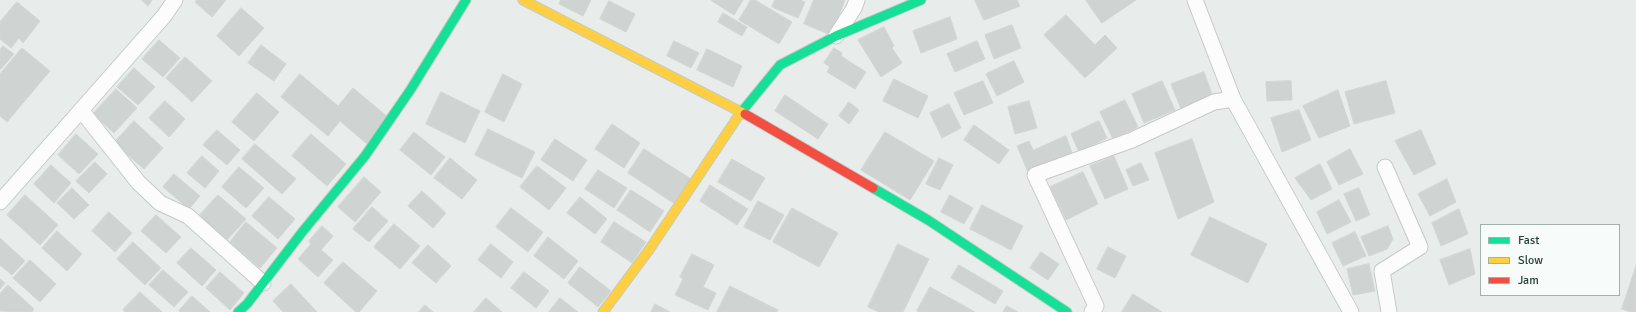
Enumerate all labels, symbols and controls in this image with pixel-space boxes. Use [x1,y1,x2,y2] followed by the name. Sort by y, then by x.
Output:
[1480,224,1620,296] legend
[1518,233,1539,248] text: Fast
[1518,253,1543,268] text: Slow
[1518,273,1539,288] text: Jam

